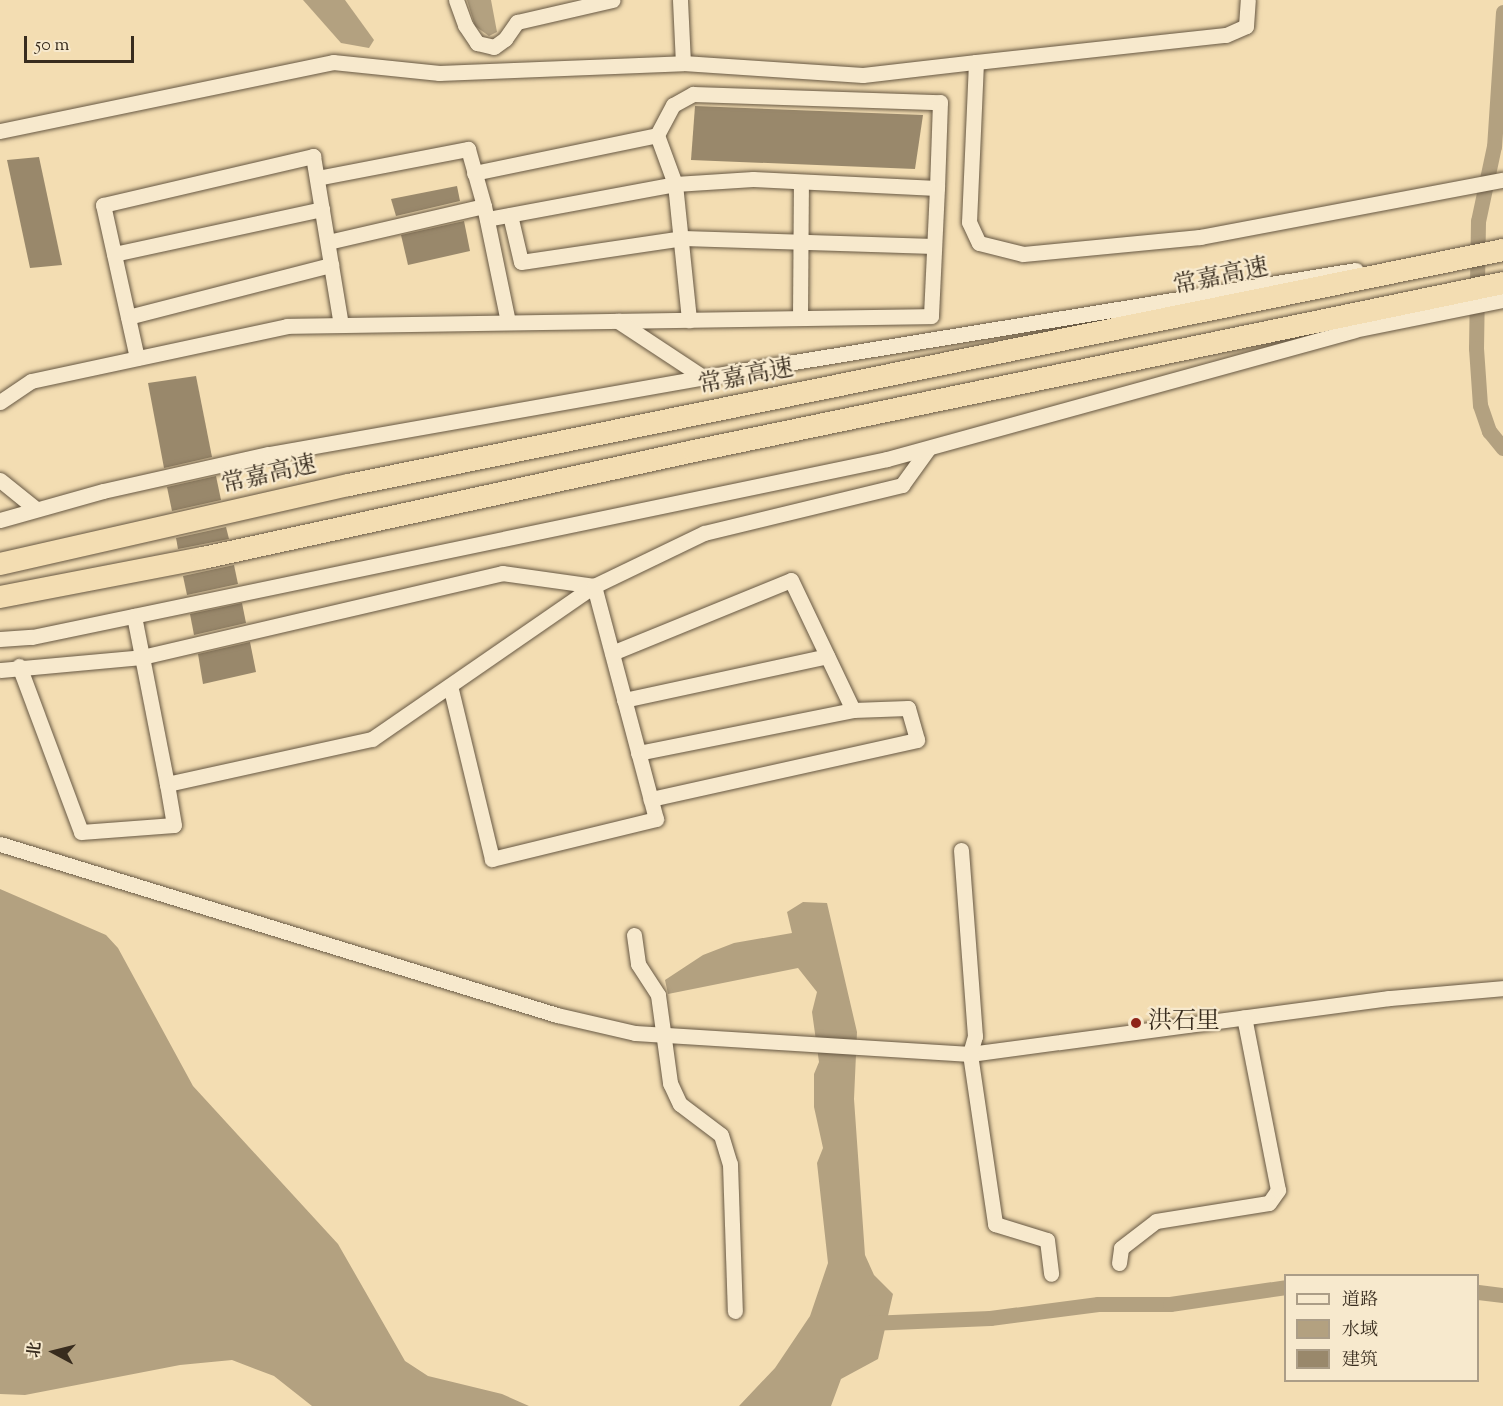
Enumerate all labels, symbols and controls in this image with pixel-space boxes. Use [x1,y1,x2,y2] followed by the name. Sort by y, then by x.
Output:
[27,24,136,62] scale bar
[35,33,69,59] text: 50 m
[1171,254,1271,302] street label: 常嘉高速
[696,355,796,401] street label: 常嘉高速
[219,451,319,501] street label: 常嘉高速
[1148,1009,1220,1037] place label: 洪石里
[1129,1016,1143,1030] marker: 洪石里
[1284,1274,1479,1382] legend
[1342,1288,1378,1314] text: 道路
[1342,1318,1378,1344] text: 水域
[24,1322,84,1382] north arrow
[23,1340,48,1359] text: 北
[1342,1348,1378,1374] text: 建筑

